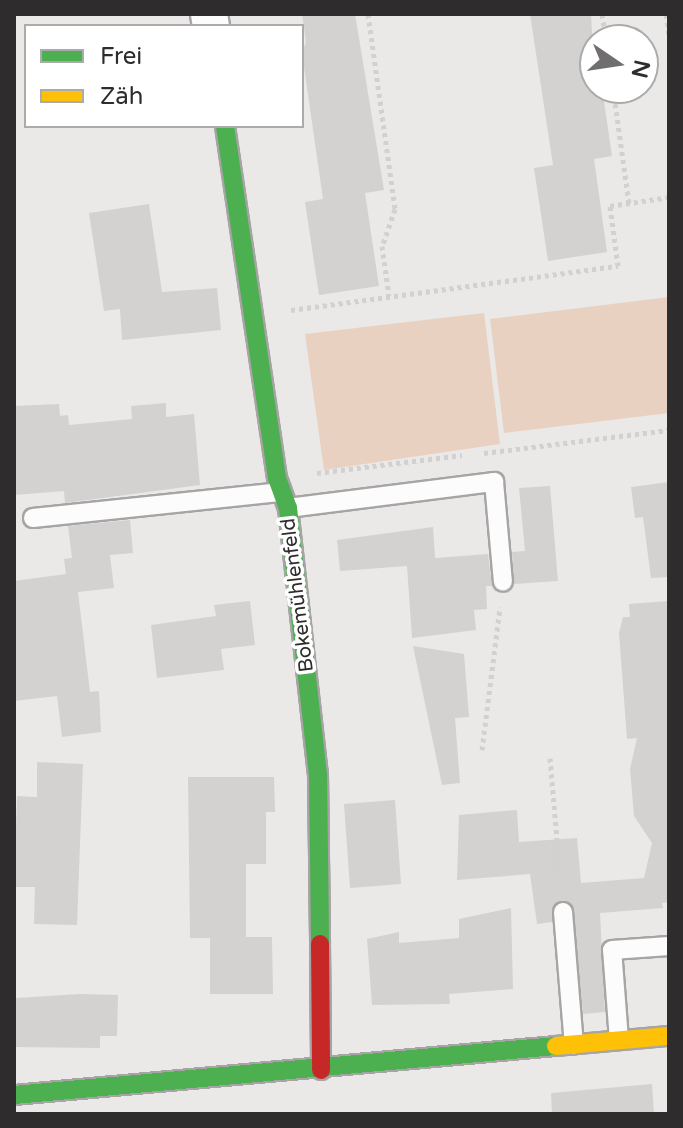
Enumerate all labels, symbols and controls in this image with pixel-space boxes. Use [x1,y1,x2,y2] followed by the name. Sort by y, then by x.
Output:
[24,24,304,128] legend
[579,24,659,104] north arrow
[100,42,142,71] text: Frei
[626,57,655,80] text: N
[100,82,143,111] text: Zäh
[277,517,319,673] street label: Bokemühlenfeld

